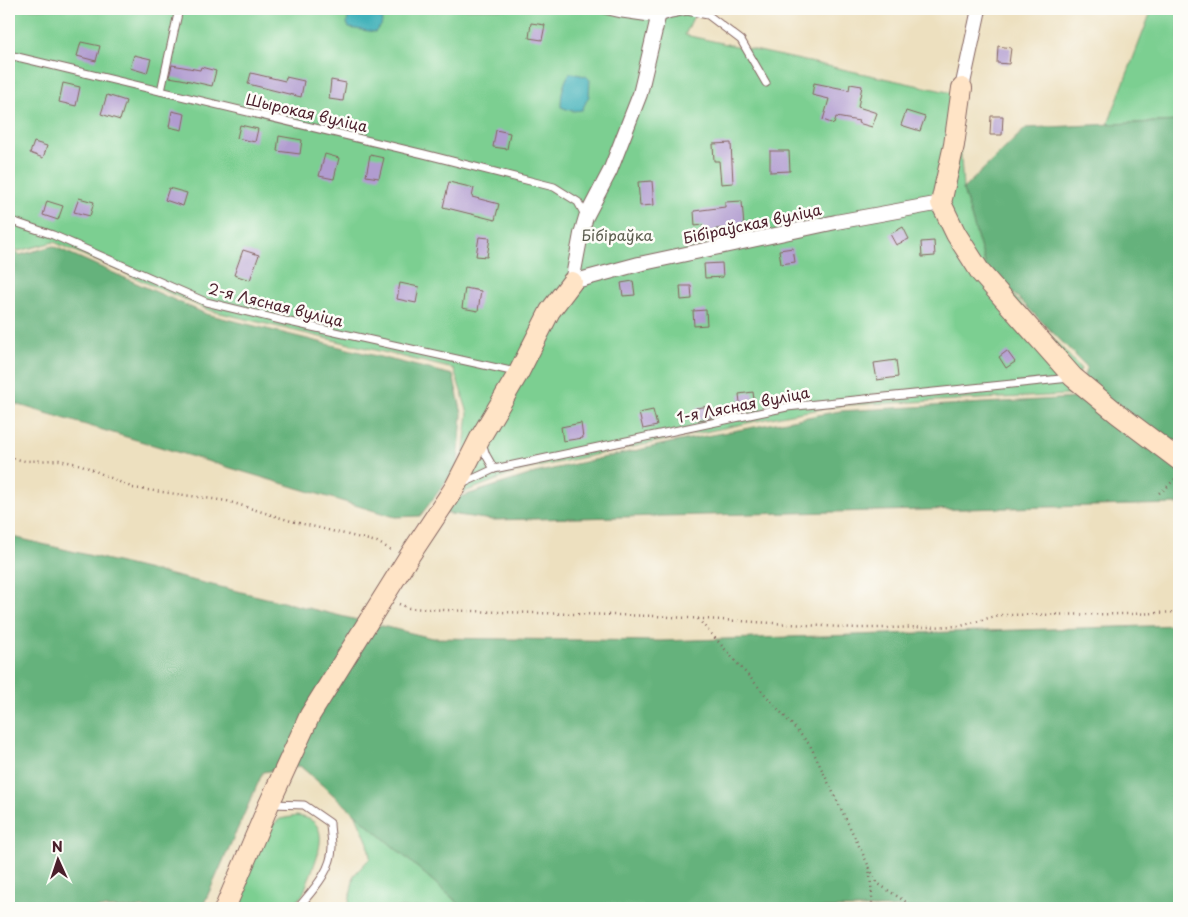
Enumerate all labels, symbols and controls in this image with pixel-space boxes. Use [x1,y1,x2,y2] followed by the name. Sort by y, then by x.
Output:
[244,87,371,137] street label: Шырокая вуліца
[681,197,824,249] street label: Бібіраўская вуліца
[581,223,653,246] park label: Бібіраўка
[206,276,347,332] street label: 2-я Лясная вуліца
[675,380,812,428] street label: 1-я Лясная вуліца
[32,834,82,884] north arrow
[51,836,63,857] text: N

